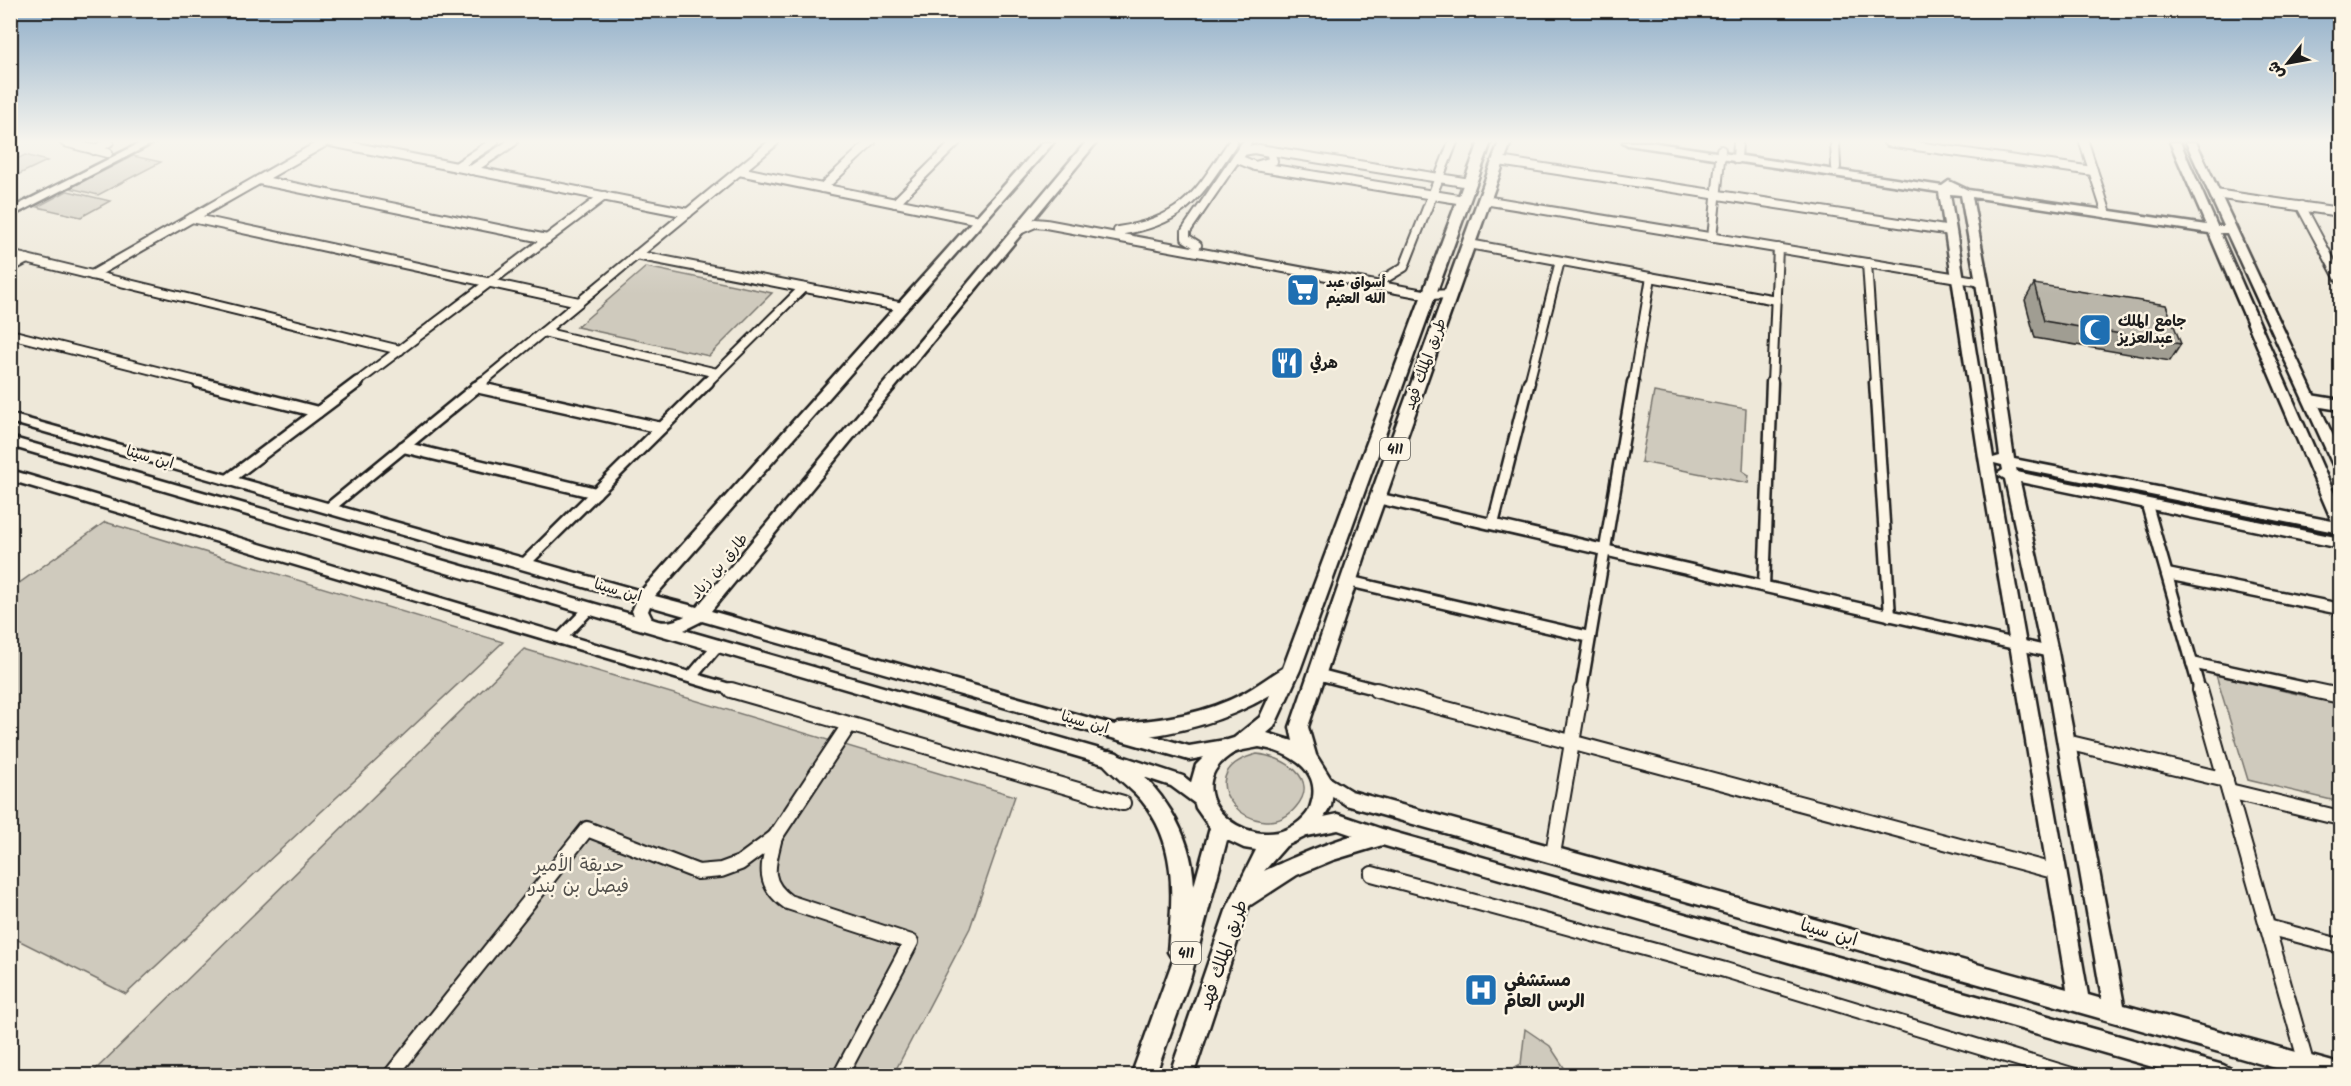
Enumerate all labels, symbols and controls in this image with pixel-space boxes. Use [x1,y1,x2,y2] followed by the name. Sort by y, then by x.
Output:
[2258,33,2318,93] north arrow
[2261,56,2292,84] text: ش
[1285,272,1321,308] supermarket icon: أسواق عبد الله العثيم
[1326,272,1386,310] place label: أسواق عبد الله العثيم
[2116,310,2186,351] place label: جامع الملك عبدالعزيز
[2077,312,2113,348] mosque icon: جامع الملك عبدالعزيز
[1398,315,1454,414] street label: طريق الملك فهد
[1269,345,1305,381] restaurant icon: هرفي
[1310,352,1338,376] place label: هرفي
[1380,438,1410,460] road number: 411
[123,440,176,476] street label: ابن سينا
[685,529,754,605] street label: طارق بن زياد
[591,573,644,609] street label: ابن سينا
[1058,705,1111,741] street label: ابن سينا
[527,852,629,902] park label: حديقة الأمير فيصل بن بندر
[1192,896,1257,1015] street label: طريق الملك فهد
[1796,911,1861,955] street label: ابن سينا
[1171,942,1201,964] road number: 411
[1504,967,1585,1017] place label: مستشفي الرس العام
[1463,972,1499,1008] hospital icon: مستشفي الرس العام

